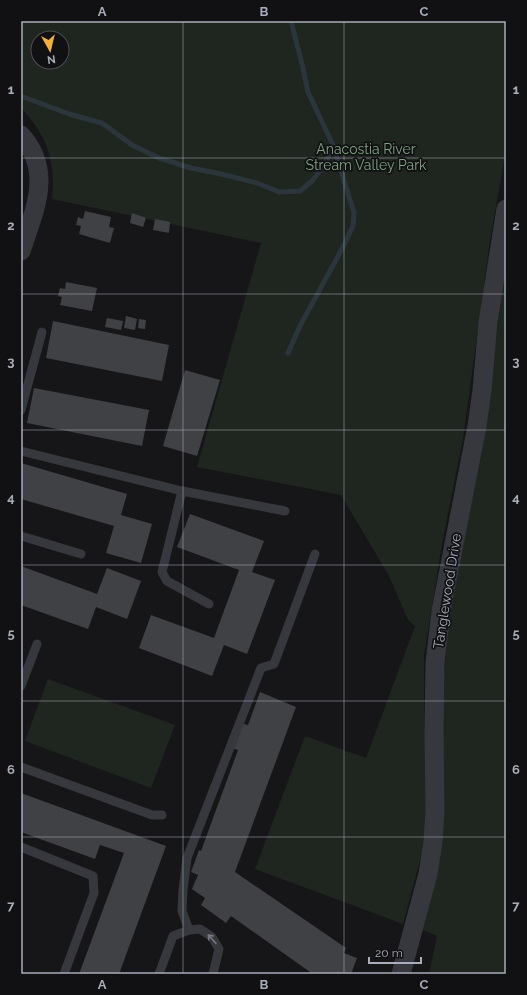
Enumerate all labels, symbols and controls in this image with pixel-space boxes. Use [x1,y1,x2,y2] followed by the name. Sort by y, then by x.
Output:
[98,4,107,19] text: A
[260,4,269,19] text: B
[420,4,429,19] text: C
[30,30,70,70] north arrow
[46,52,56,66] text: N
[8,82,15,97] text: 1
[513,82,520,97] text: 1
[306,141,427,173] park label: Anacostia River Stream Valley Park
[7,218,15,233] text: 2
[512,218,520,233] text: 2
[7,354,15,369] text: 3
[512,354,520,369] text: 3
[7,490,15,505] text: 4
[512,490,520,505] text: 4
[430,532,464,650] street label: Tanglewood Drive
[7,626,15,641] text: 5
[512,626,520,641] text: 5
[7,762,15,777] text: 6
[512,762,520,777] text: 6
[7,898,15,913] text: 7
[512,898,520,913] text: 7
[207,934,216,944] one-way arrow
[369,939,421,965] scale bar
[375,946,403,960] text: 20 m
[98,977,107,992] text: A
[260,977,269,992] text: B
[420,977,429,992] text: C

